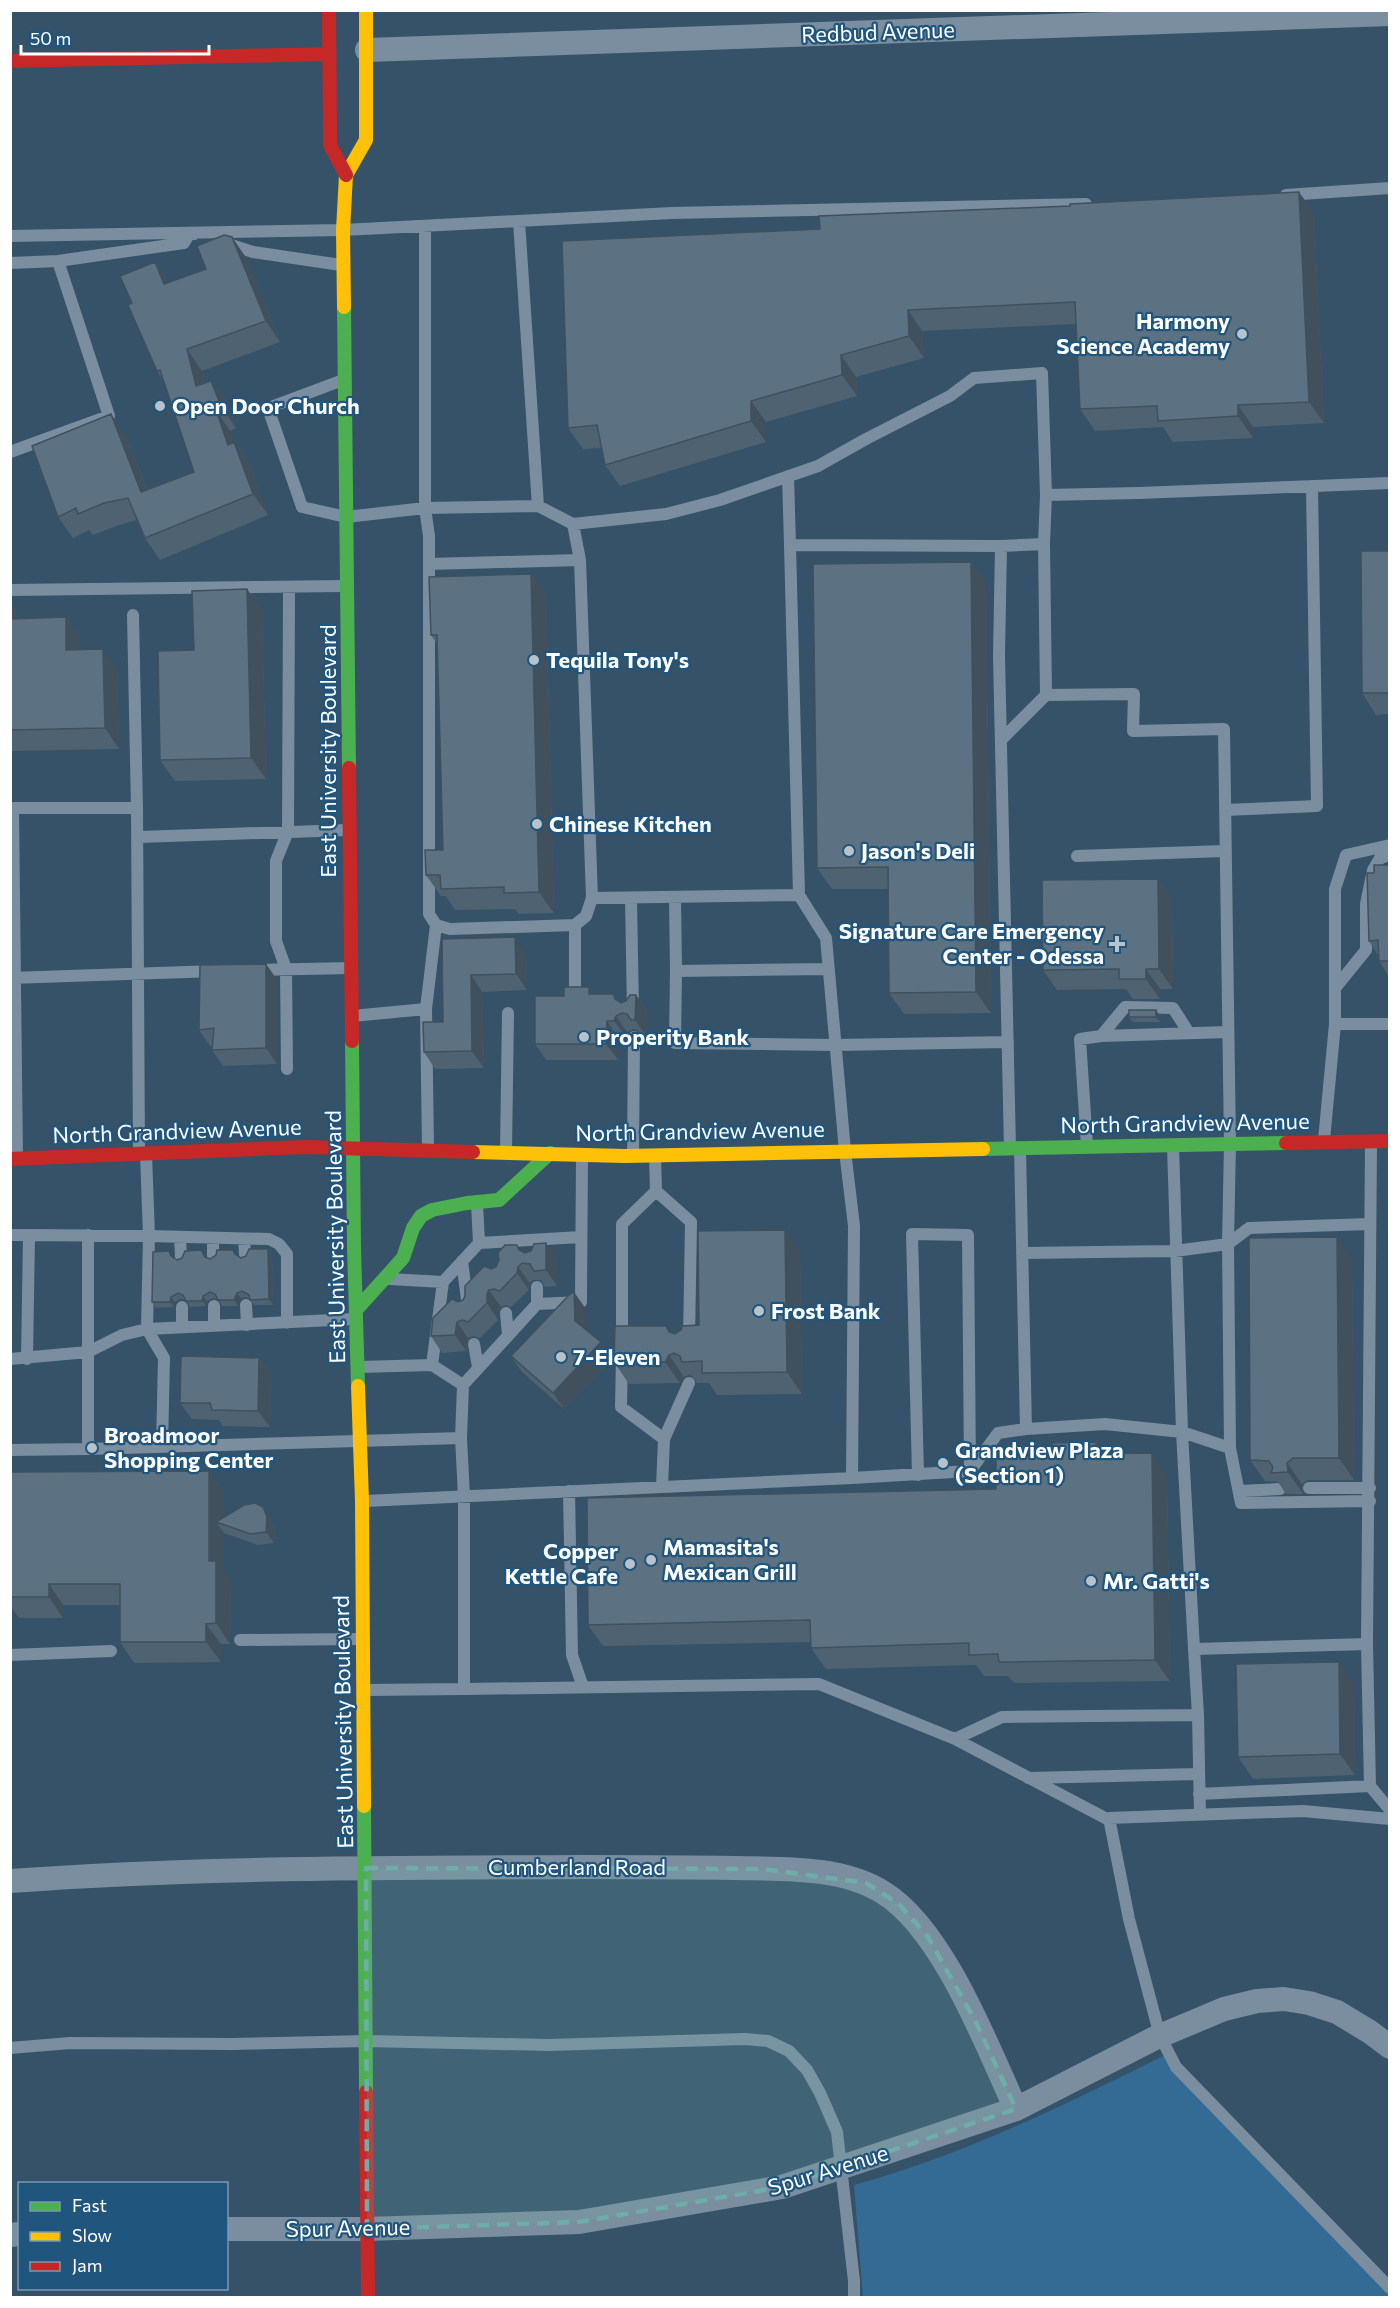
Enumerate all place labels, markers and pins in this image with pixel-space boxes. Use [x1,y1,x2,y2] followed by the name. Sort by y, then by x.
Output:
[1056,307,1230,359] place label: Harmony Science Academy
[1235,327,1249,341] marker: Harmony Science Academy
[172,392,360,419] place label: Open Door Church
[153,399,167,413] marker: Open Door Church
[546,646,689,673] place label: Tequila Tony's
[527,653,541,667] marker: Tequila Tony's
[549,810,712,837] place label: Chinese Kitchen
[530,817,544,831] marker: Chinese Kitchen
[861,837,975,864] place label: Jason's Deli
[842,844,856,858] marker: Jason's Deli
[839,917,1104,969] place label: Signature Care Emergency Center - Odessa
[1108,935,1126,953] marker: Signature Care Emergency Center - Odessa
[596,1023,749,1050] place label: Properity Bank
[577,1030,591,1044] marker: Properity Bank
[771,1297,881,1324] place label: Frost Bank
[752,1304,766,1318] marker: Frost Bank
[573,1343,661,1370] place label: 7-Eleven
[554,1350,568,1364] marker: 7-Eleven
[104,1421,274,1473] place label: Broadmoor Shopping Center
[955,1436,1124,1488] place label: Grandview Plaza (Section 1)
[85,1441,99,1455] marker: Broadmoor Shopping Center
[936,1456,950,1470] marker: Grandview Plaza (Section 1)
[663,1533,797,1585] place label: Mamasita's Mexican Grill
[505,1537,618,1589] place label: Copper Kettle Cafe
[644,1553,658,1567] marker: Mamasita's Mexican Grill
[623,1557,637,1571] marker: Copper Kettle Cafe
[1103,1567,1210,1594] place label: Mr. Gatti's
[1084,1574,1098,1588] marker: Mr. Gatti's

